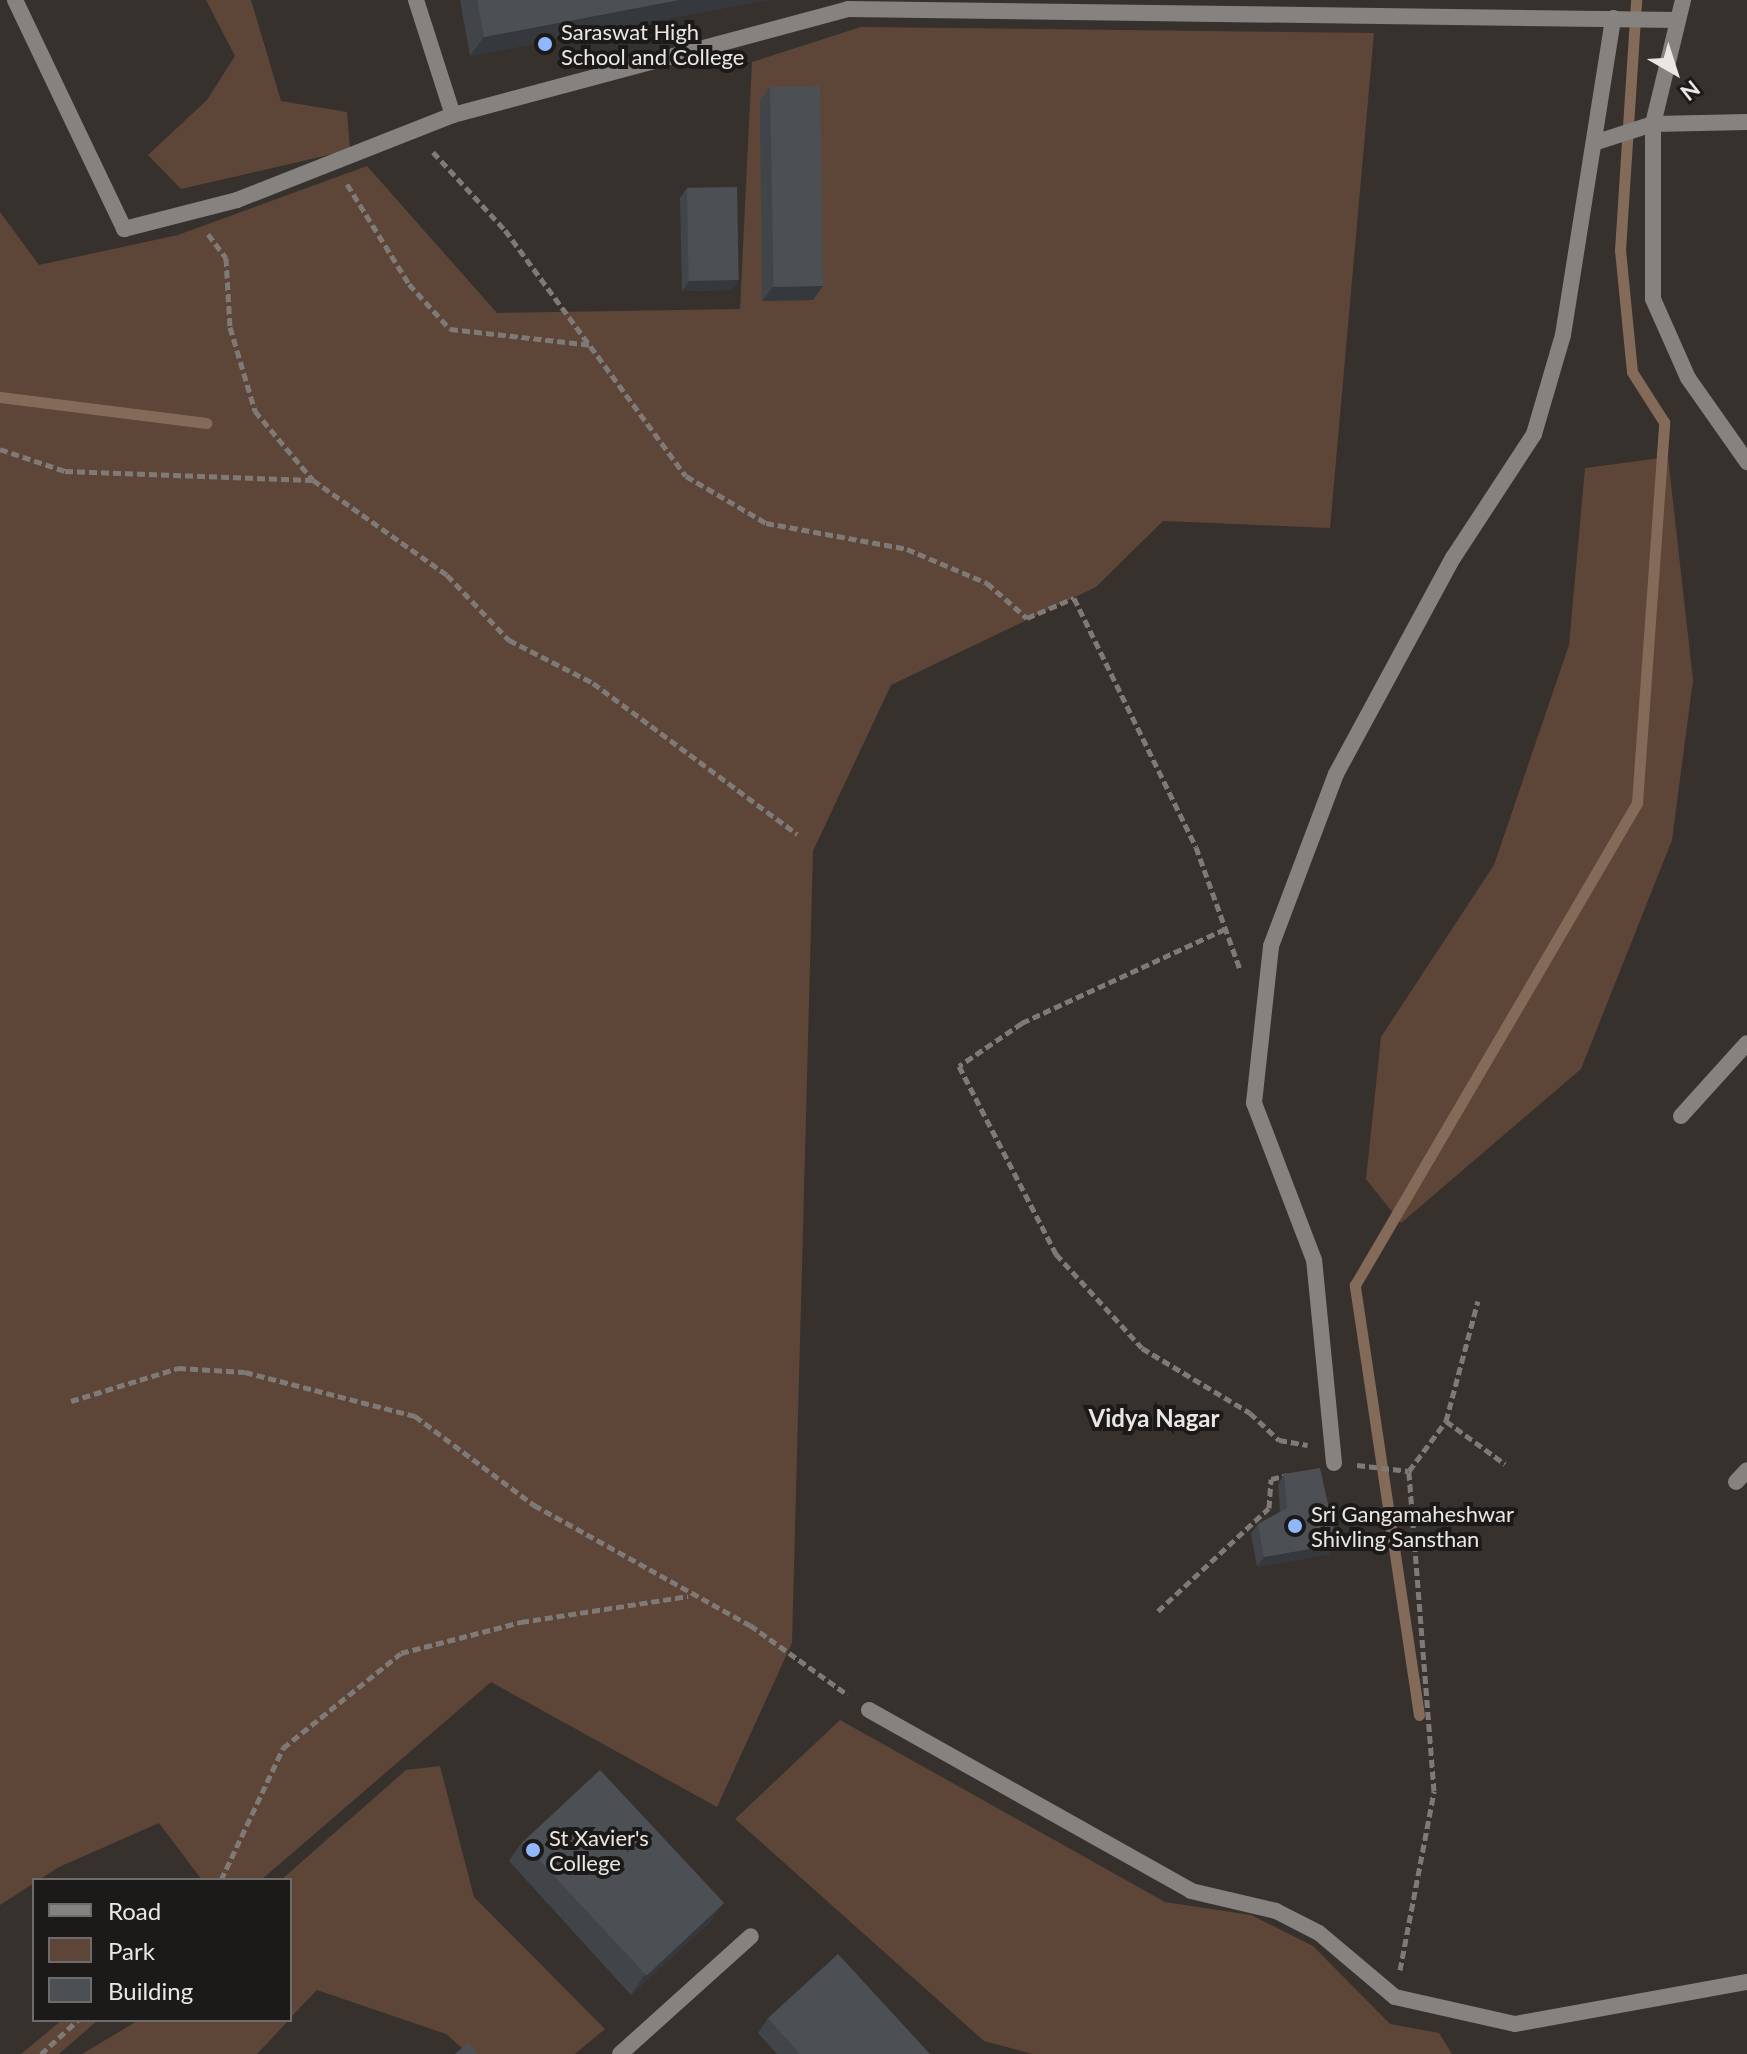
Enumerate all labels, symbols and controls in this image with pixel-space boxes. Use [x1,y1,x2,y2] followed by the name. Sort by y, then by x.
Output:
[561,18,744,70] place label: Saraswat High School and College
[1635,32,1715,112] north arrow
[536,35,554,53] marker: Saraswat High School and College
[1675,75,1706,107] text: N
[1089,1404,1219,1432] district label: Vidya Nagar
[1311,1500,1514,1552] place label: Sri Gangamaheshwar Shivling Sansthan
[1286,1517,1304,1535] marker: Sri Gangamaheshwar Shivling Sansthan
[549,1824,649,1876] place label: St Xavier's College
[524,1841,542,1859] marker: St Xavier's College
[32,1878,292,2022] legend
[108,1896,161,1925] text: Road
[108,1936,155,1965] text: Park
[108,1976,193,2005] text: Building

